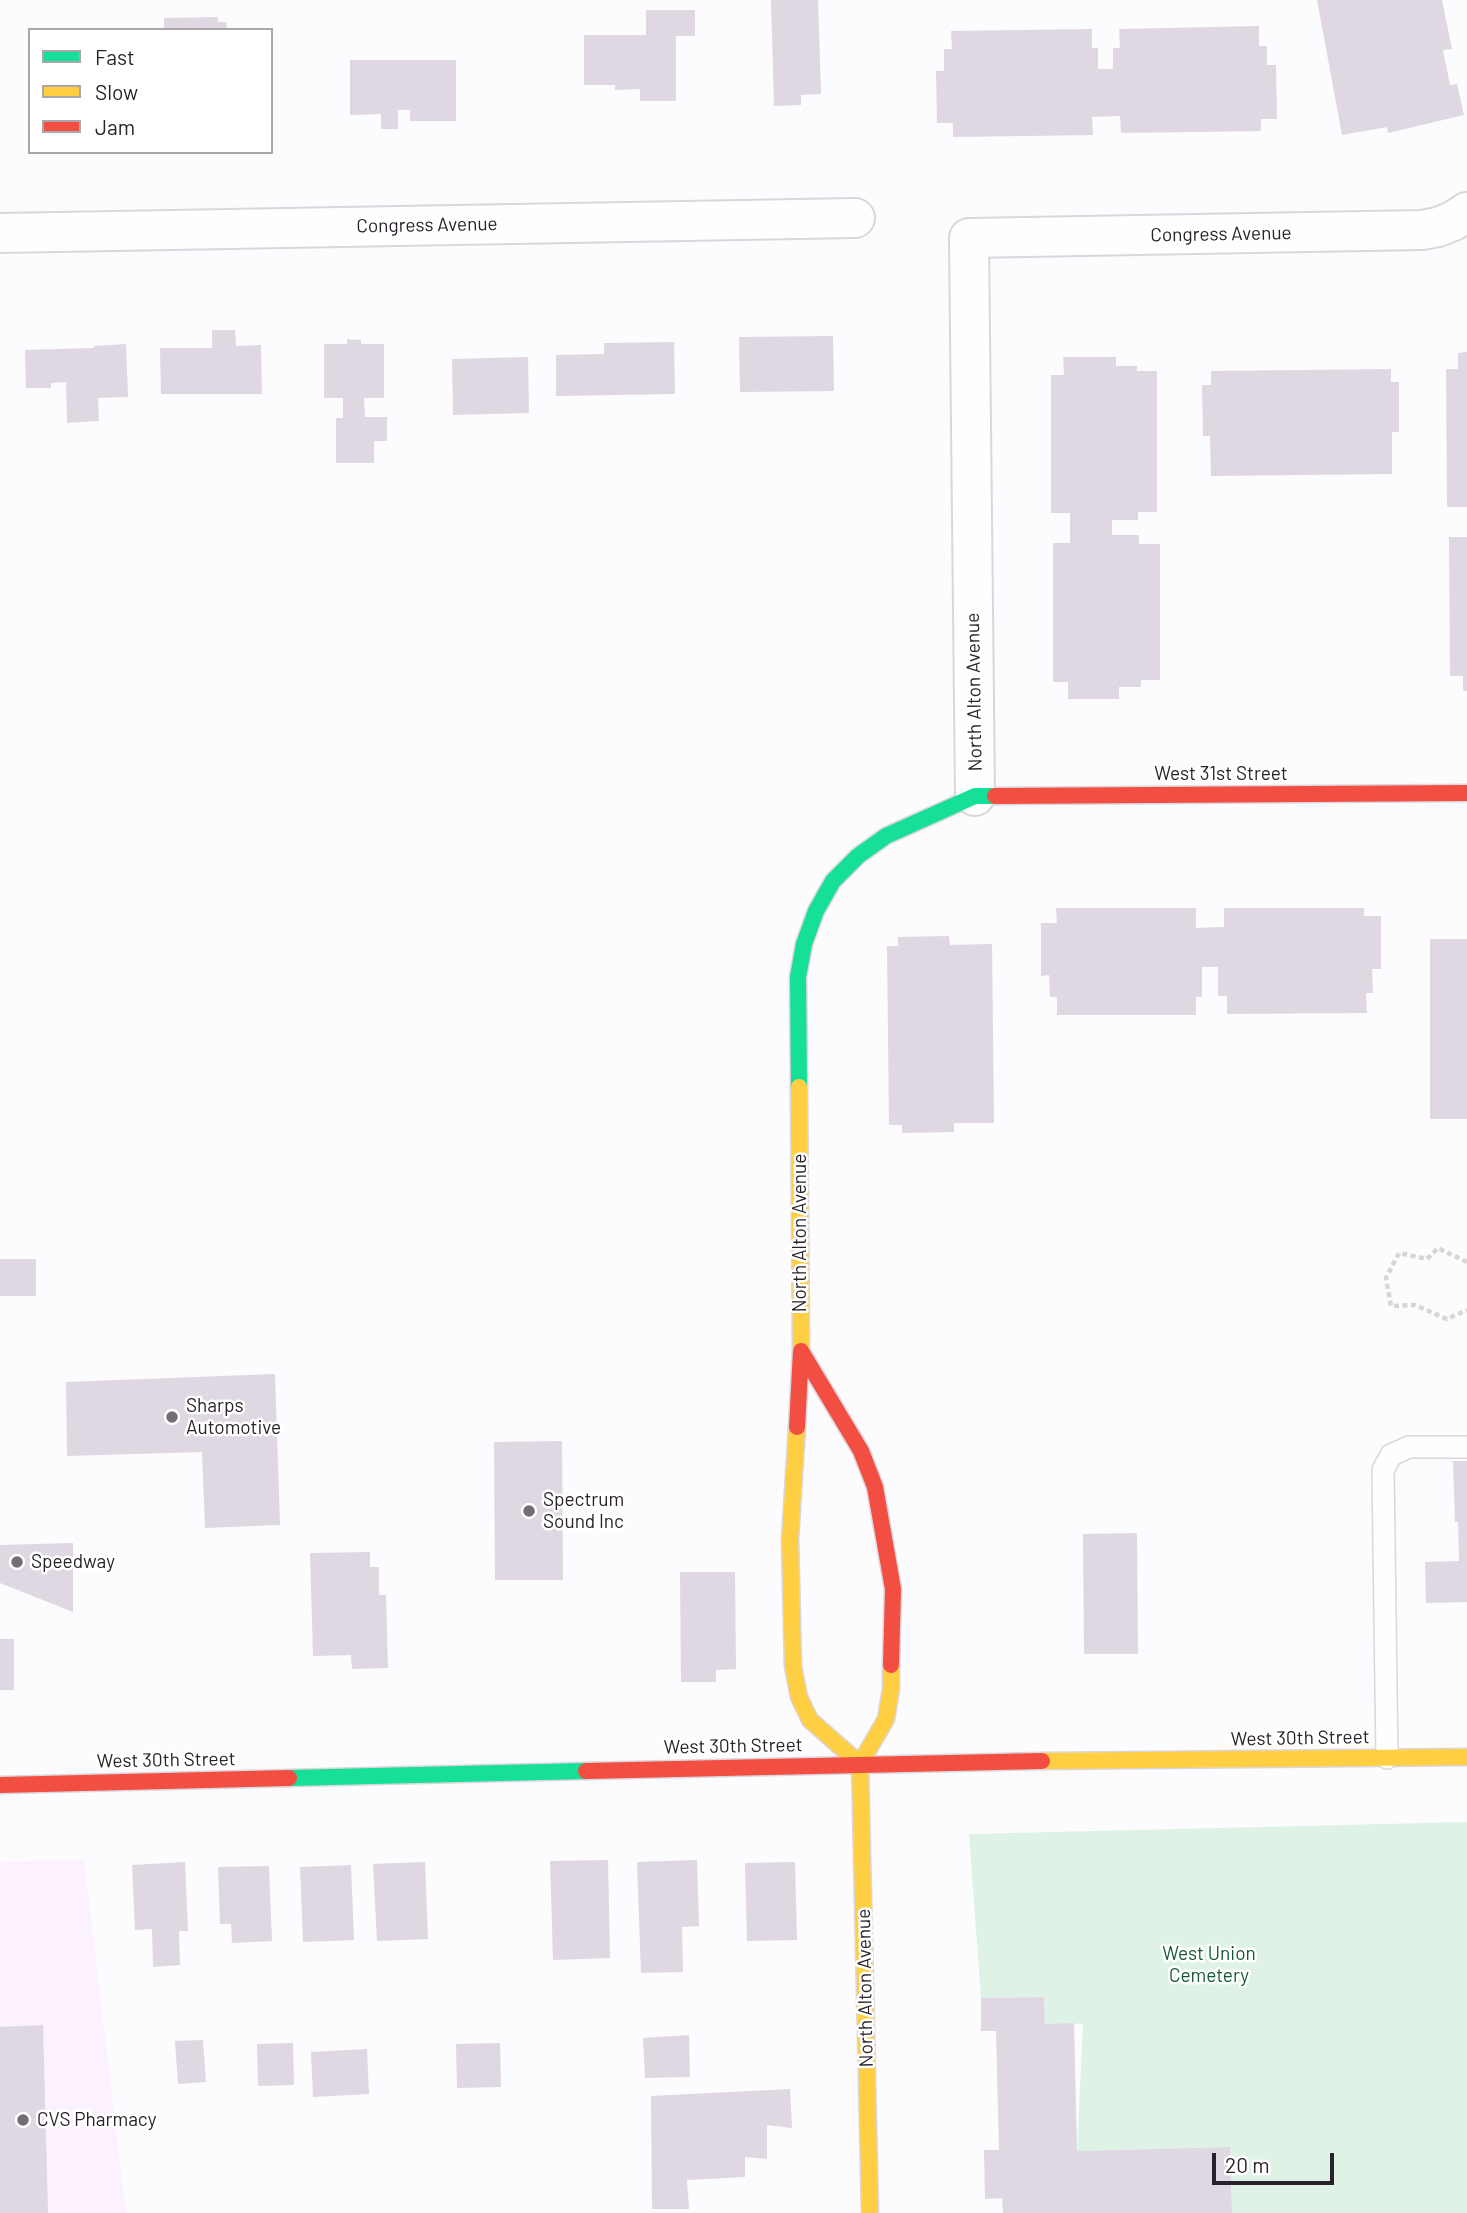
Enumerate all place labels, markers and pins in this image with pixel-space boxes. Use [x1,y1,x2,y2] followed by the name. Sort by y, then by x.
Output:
[186,1395,281,1439] place label: Sharps Automotive
[164,1409,180,1425] marker: Sharps Automotive
[543,1489,624,1533] place label: Spectrum Sound Inc
[521,1503,537,1519] marker: Spectrum Sound Inc
[31,1551,115,1573] place label: Speedway
[9,1554,25,1570] marker: Speedway
[37,2109,156,2131] place label: CVS Pharmacy
[15,2112,31,2128] marker: CVS Pharmacy

